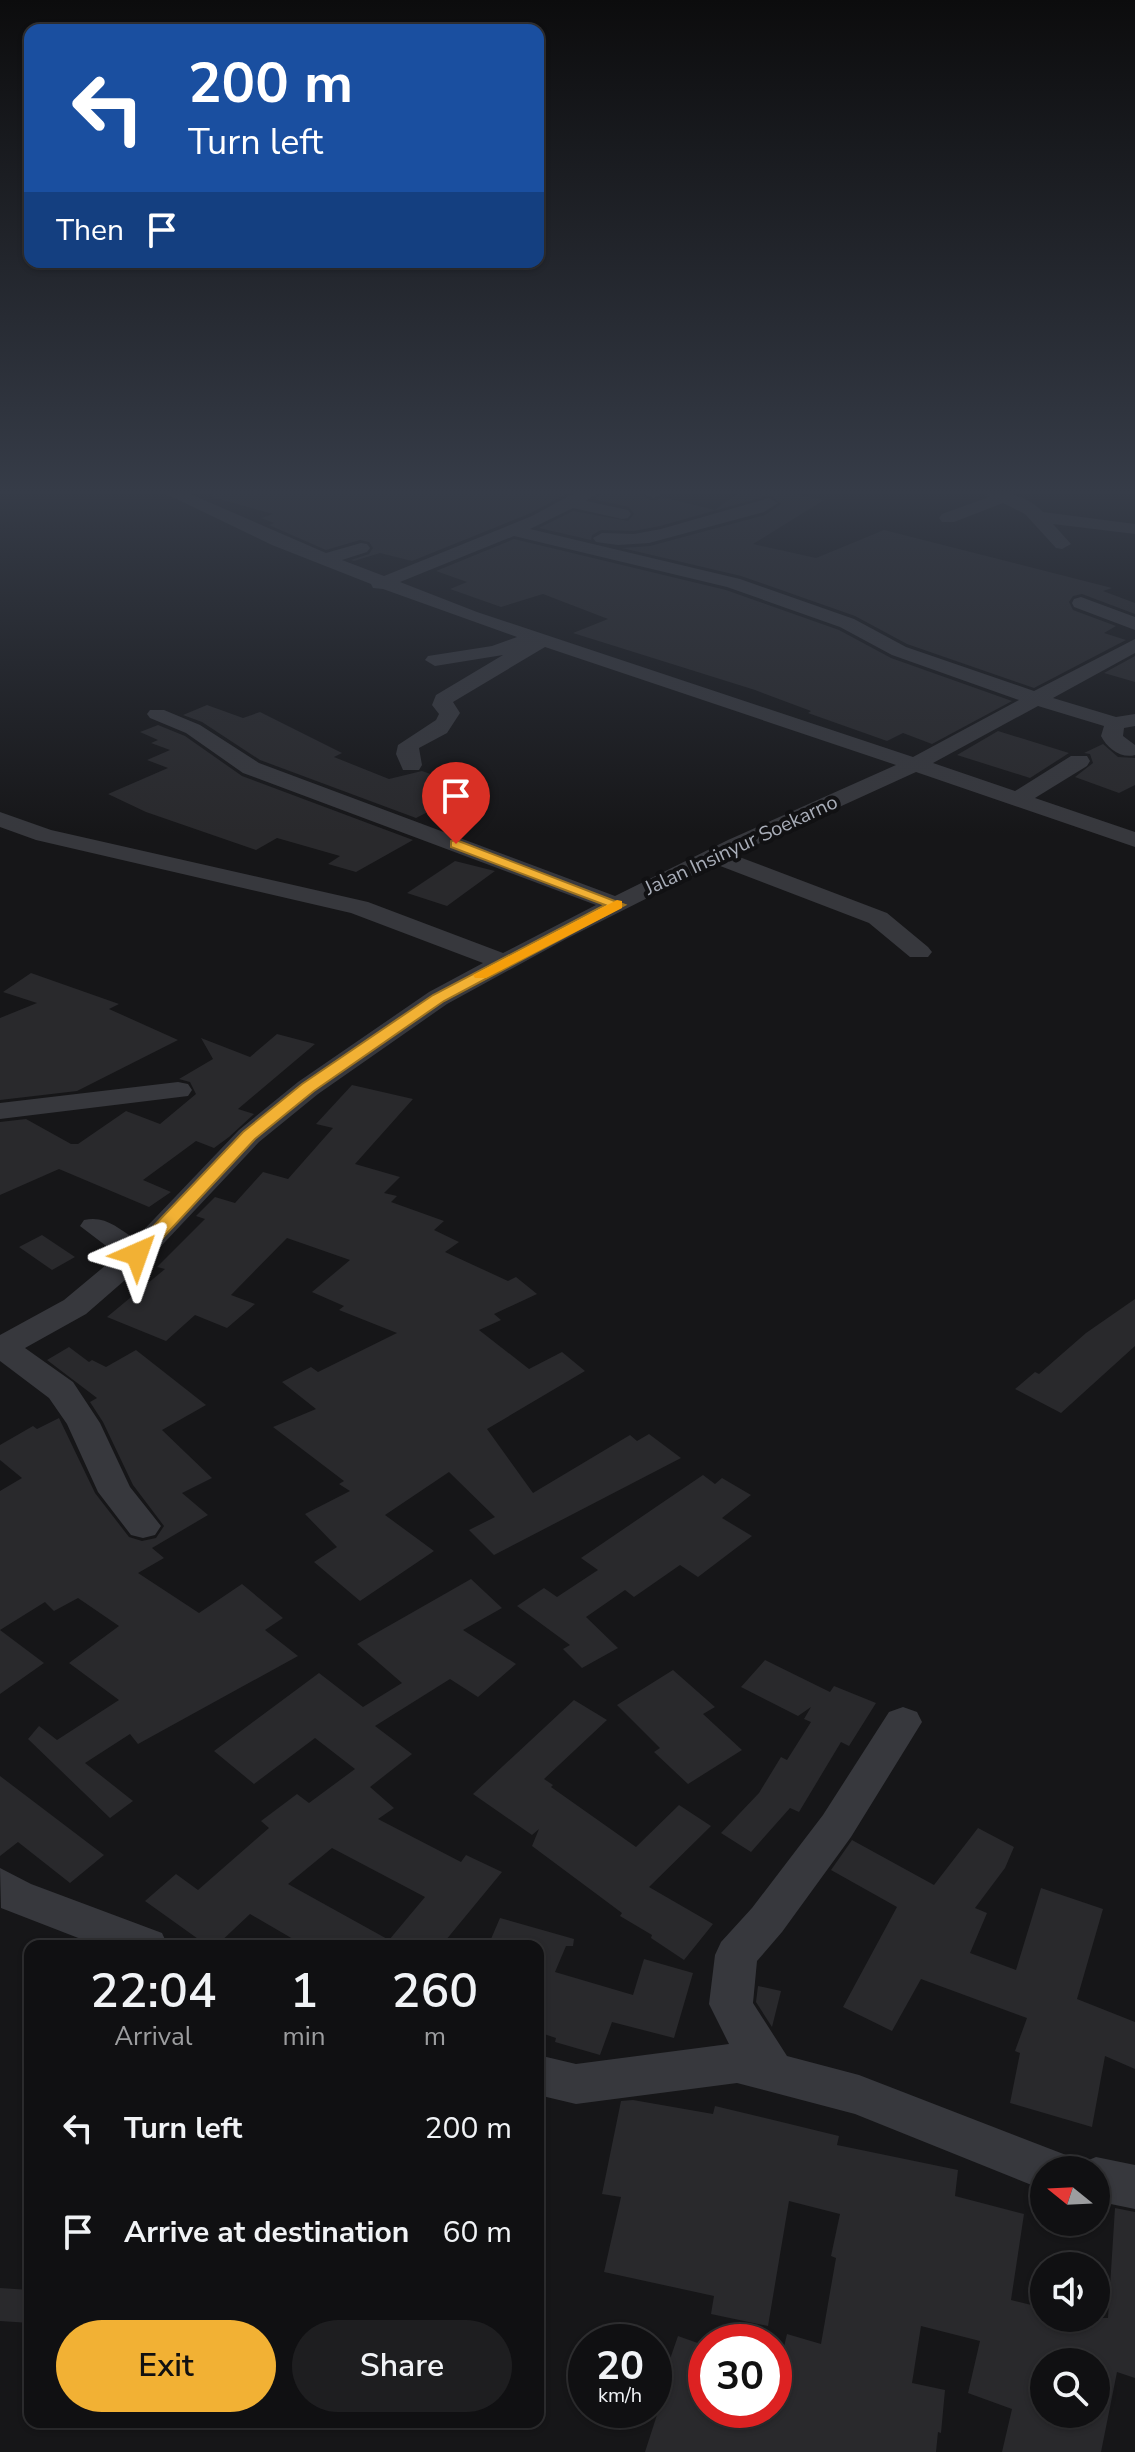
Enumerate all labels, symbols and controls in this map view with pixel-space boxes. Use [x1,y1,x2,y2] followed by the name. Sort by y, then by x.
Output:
[188,45,353,122] text: 200 m
[56,56,160,160] icon: left
[188,118,323,167] text: Turn left
[140,208,184,252] icon: arrive
[56,210,124,251] text: Then
[422,762,490,844] pin
[434,774,478,818] icon: arrive
[639,788,842,902] street label: Jalan Insinyur Soekarno
[95,1212,179,1296] position arrow
[90,1958,217,2024] text: 22:04
[290,1958,318,2024] text: 1
[392,1958,478,2024] text: 260
[114,2019,192,2054] text: Arrival
[283,2019,326,2054] text: min
[424,2019,446,2054] text: m
[56,2106,100,2150] icon: left
[124,2108,242,2149] text: Turn left
[425,2108,512,2149] text: 200 m
[1030,2156,1110,2236] north arrow
[1030,2156,1110,2428] map controls
[56,2210,100,2254] icon: arrive
[124,2212,409,2253] text: Arrive at destination
[443,2212,512,2253] text: 60 m
[1030,2252,1110,2332] button: sound
[56,2320,276,2412] button: Exit
[292,2320,512,2412] button: Share
[688,2324,792,2428] speed limit sign: 30
[596,2339,644,2393] text: 20
[1030,2348,1110,2428] button: search
[598,2382,642,2409] text: km/h

